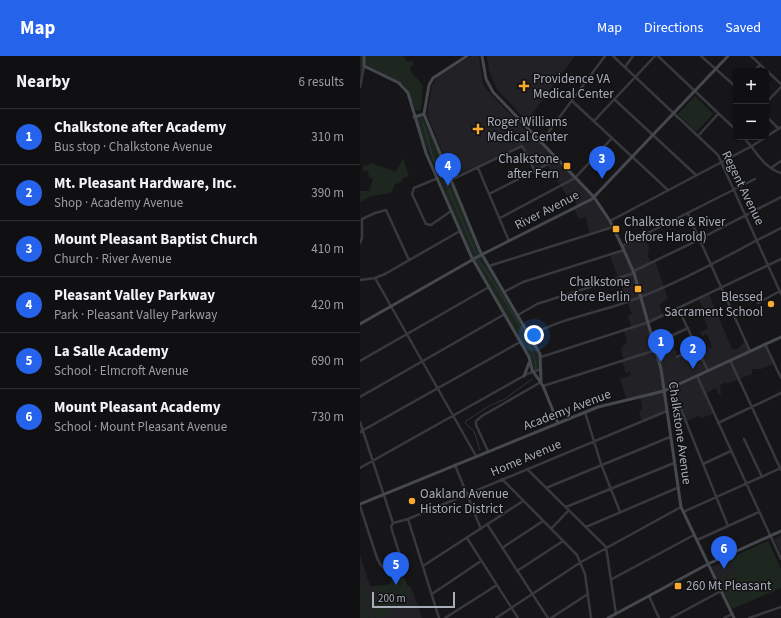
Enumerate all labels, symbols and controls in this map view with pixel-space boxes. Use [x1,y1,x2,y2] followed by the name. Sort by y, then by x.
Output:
[20,15,55,42] text: Map
[597,18,622,38] text: Map
[644,18,703,38] text: Directions
[725,18,761,38] text: Saved
[733,68,769,140] map controls
[733,68,769,104] button: +
[16,70,70,94] text: Nearby
[533,70,614,103] place label: Providence VA Medical Center
[299,73,344,91] text: 6 results
[518,80,530,92] marker: Providence VA Medical Center
[733,104,769,140] button: −
[487,113,568,146] place label: Roger Williams Medical Center
[54,117,226,138] text: Chalkstone after Academy
[472,123,484,135] marker: Roger Williams Medical Center
[26,128,32,146] text: 1
[311,128,344,146] text: 310 m
[54,138,212,156] text: Bus stop · Chalkstone Avenue
[589,146,615,179] pin: 3
[717,148,769,228] street label: Regent Avenue
[498,150,559,183] place label: Chalkstone after Fern
[435,153,461,186] pin: 4
[562,161,572,171] marker: Chalkstone after Fern
[54,173,237,194] text: Mt. Pleasant Hardware, Inc.
[26,184,32,202] text: 2
[311,184,344,202] text: 390 m
[512,186,582,234] street label: River Avenue
[54,194,183,212] text: Shop · Academy Avenue
[624,213,726,246] place label: Chalkstone & River (before Harold)
[611,224,621,234] marker: Chalkstone & River (before Harold)
[54,229,258,250] text: Mount Pleasant Baptist Church
[26,240,32,258] text: 3
[311,240,344,258] text: 410 m
[54,250,172,268] text: Church · River Avenue
[560,273,630,306] place label: Chalkstone before Berlin
[633,284,643,294] marker: Chalkstone before Berlin
[54,285,215,306] text: Pleasant Valley Parkway
[664,288,763,321] place label: Blessed Sacrament School
[26,296,32,314] text: 4
[311,296,344,314] text: 420 m
[766,299,776,309] marker: Blessed Sacrament School
[54,306,217,324] text: Park · Pleasant Valley Parkway
[524,325,544,345] your location
[648,329,674,362] pin: 1
[680,336,706,369] pin: 2
[54,341,169,362] text: La Salle Academy
[26,352,32,370] text: 5
[311,352,344,370] text: 690 m
[54,362,188,380] text: School · Elmcroft Avenue
[664,381,696,485] street label: Chalkstone Avenue
[521,385,613,435] street label: Academy Avenue
[54,397,221,418] text: Mount Pleasant Academy
[26,408,32,426] text: 6
[311,408,344,426] text: 730 m
[54,418,227,436] text: School · Mount Pleasant Avenue
[488,435,564,481] street label: Home Avenue
[420,485,508,518] place label: Oakland Avenue Historic District
[407,496,417,506] marker: Oakland Avenue Historic District
[711,536,737,569] pin: 6
[383,552,409,585] pin: 5
[686,577,772,595] place label: 260 Mt Pleasant
[673,581,683,591] marker: 260 Mt Pleasant
[372,590,455,609] scale bar
[378,591,406,606] text: 200 m

